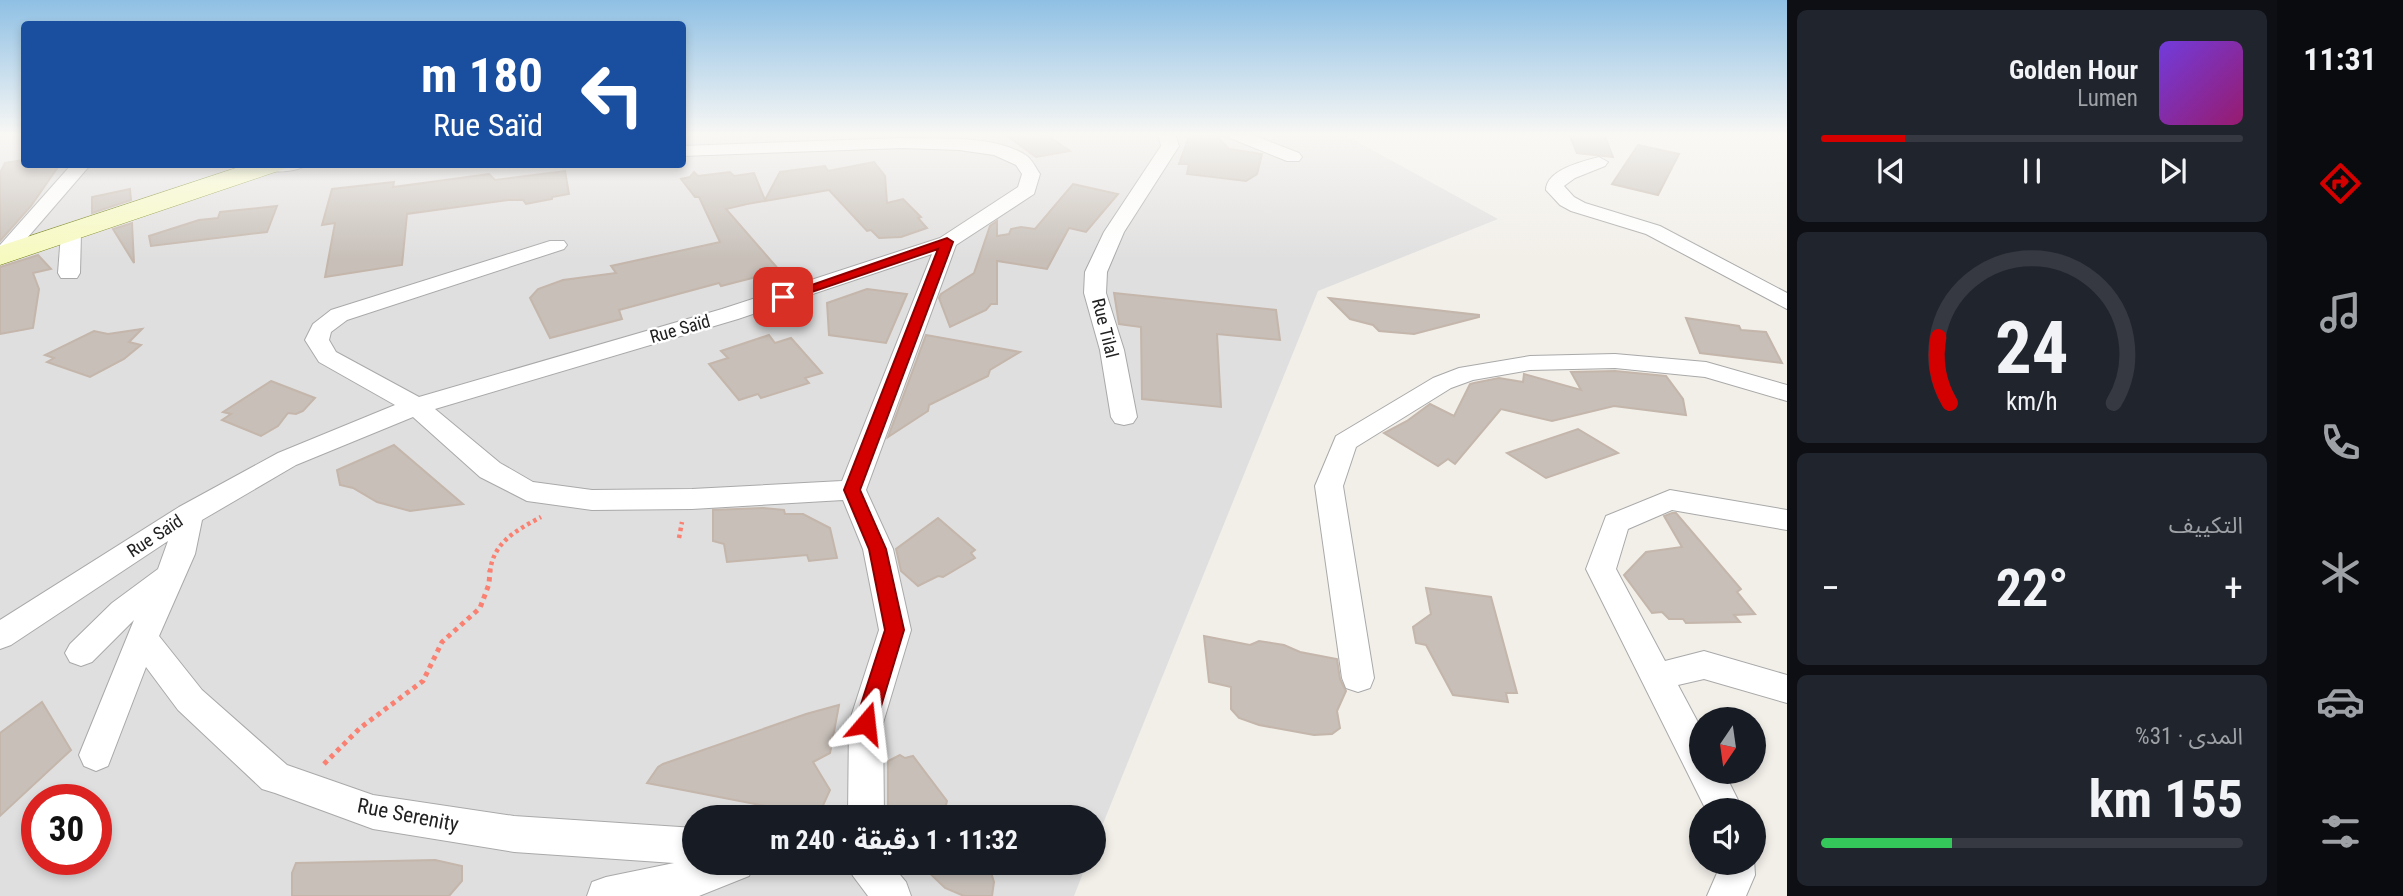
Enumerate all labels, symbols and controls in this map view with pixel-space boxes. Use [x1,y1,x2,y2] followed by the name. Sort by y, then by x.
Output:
[2303,40,2377,78] text: 11:31
[421,47,543,104] text: 180 m
[567,49,658,140] icon: left
[2009,55,2138,85] text: Golden Hour
[2077,85,2138,112] text: Lumen
[433,106,543,144] text: Rue Saïd
[1872,152,1910,190] icon: previous
[2013,152,2051,190] icon: pause
[2154,152,2192,190] icon: next
[2316,159,2365,208] icon: directions
[753,267,813,327] pin
[764,278,802,316] icon: arrive
[2316,288,2365,337] icon: music
[1088,296,1123,360] street label: Rue Tilal
[1995,306,2069,392] text: 24
[647,310,713,347] street label: Rue Saïd
[2006,387,2058,416] text: km/h
[2316,418,2365,467] icon: phone
[123,510,186,561] street label: Rue Saïd
[2169,512,2243,539] text: التكييف
[2316,548,2365,597] icon: climate
[1996,558,2068,619] text: 22°
[1821,566,1840,610] text: −
[2224,566,2243,610] text: +
[2316,677,2365,726] icon: car
[829,686,903,760] position arrow
[1689,707,1766,784] north arrow
[1689,707,1766,875] map controls
[2135,723,2243,750] text: المدى · 31%
[2089,769,2243,830] text: 155 km
[21,784,112,875] speed limit sign: 30
[355,793,461,837] street label: Rue Serenity
[1689,798,1766,875] button: sound
[2316,807,2365,856] icon: filters
[770,825,1018,855] text: 11:32 · 1 دقيقة · 240 m

